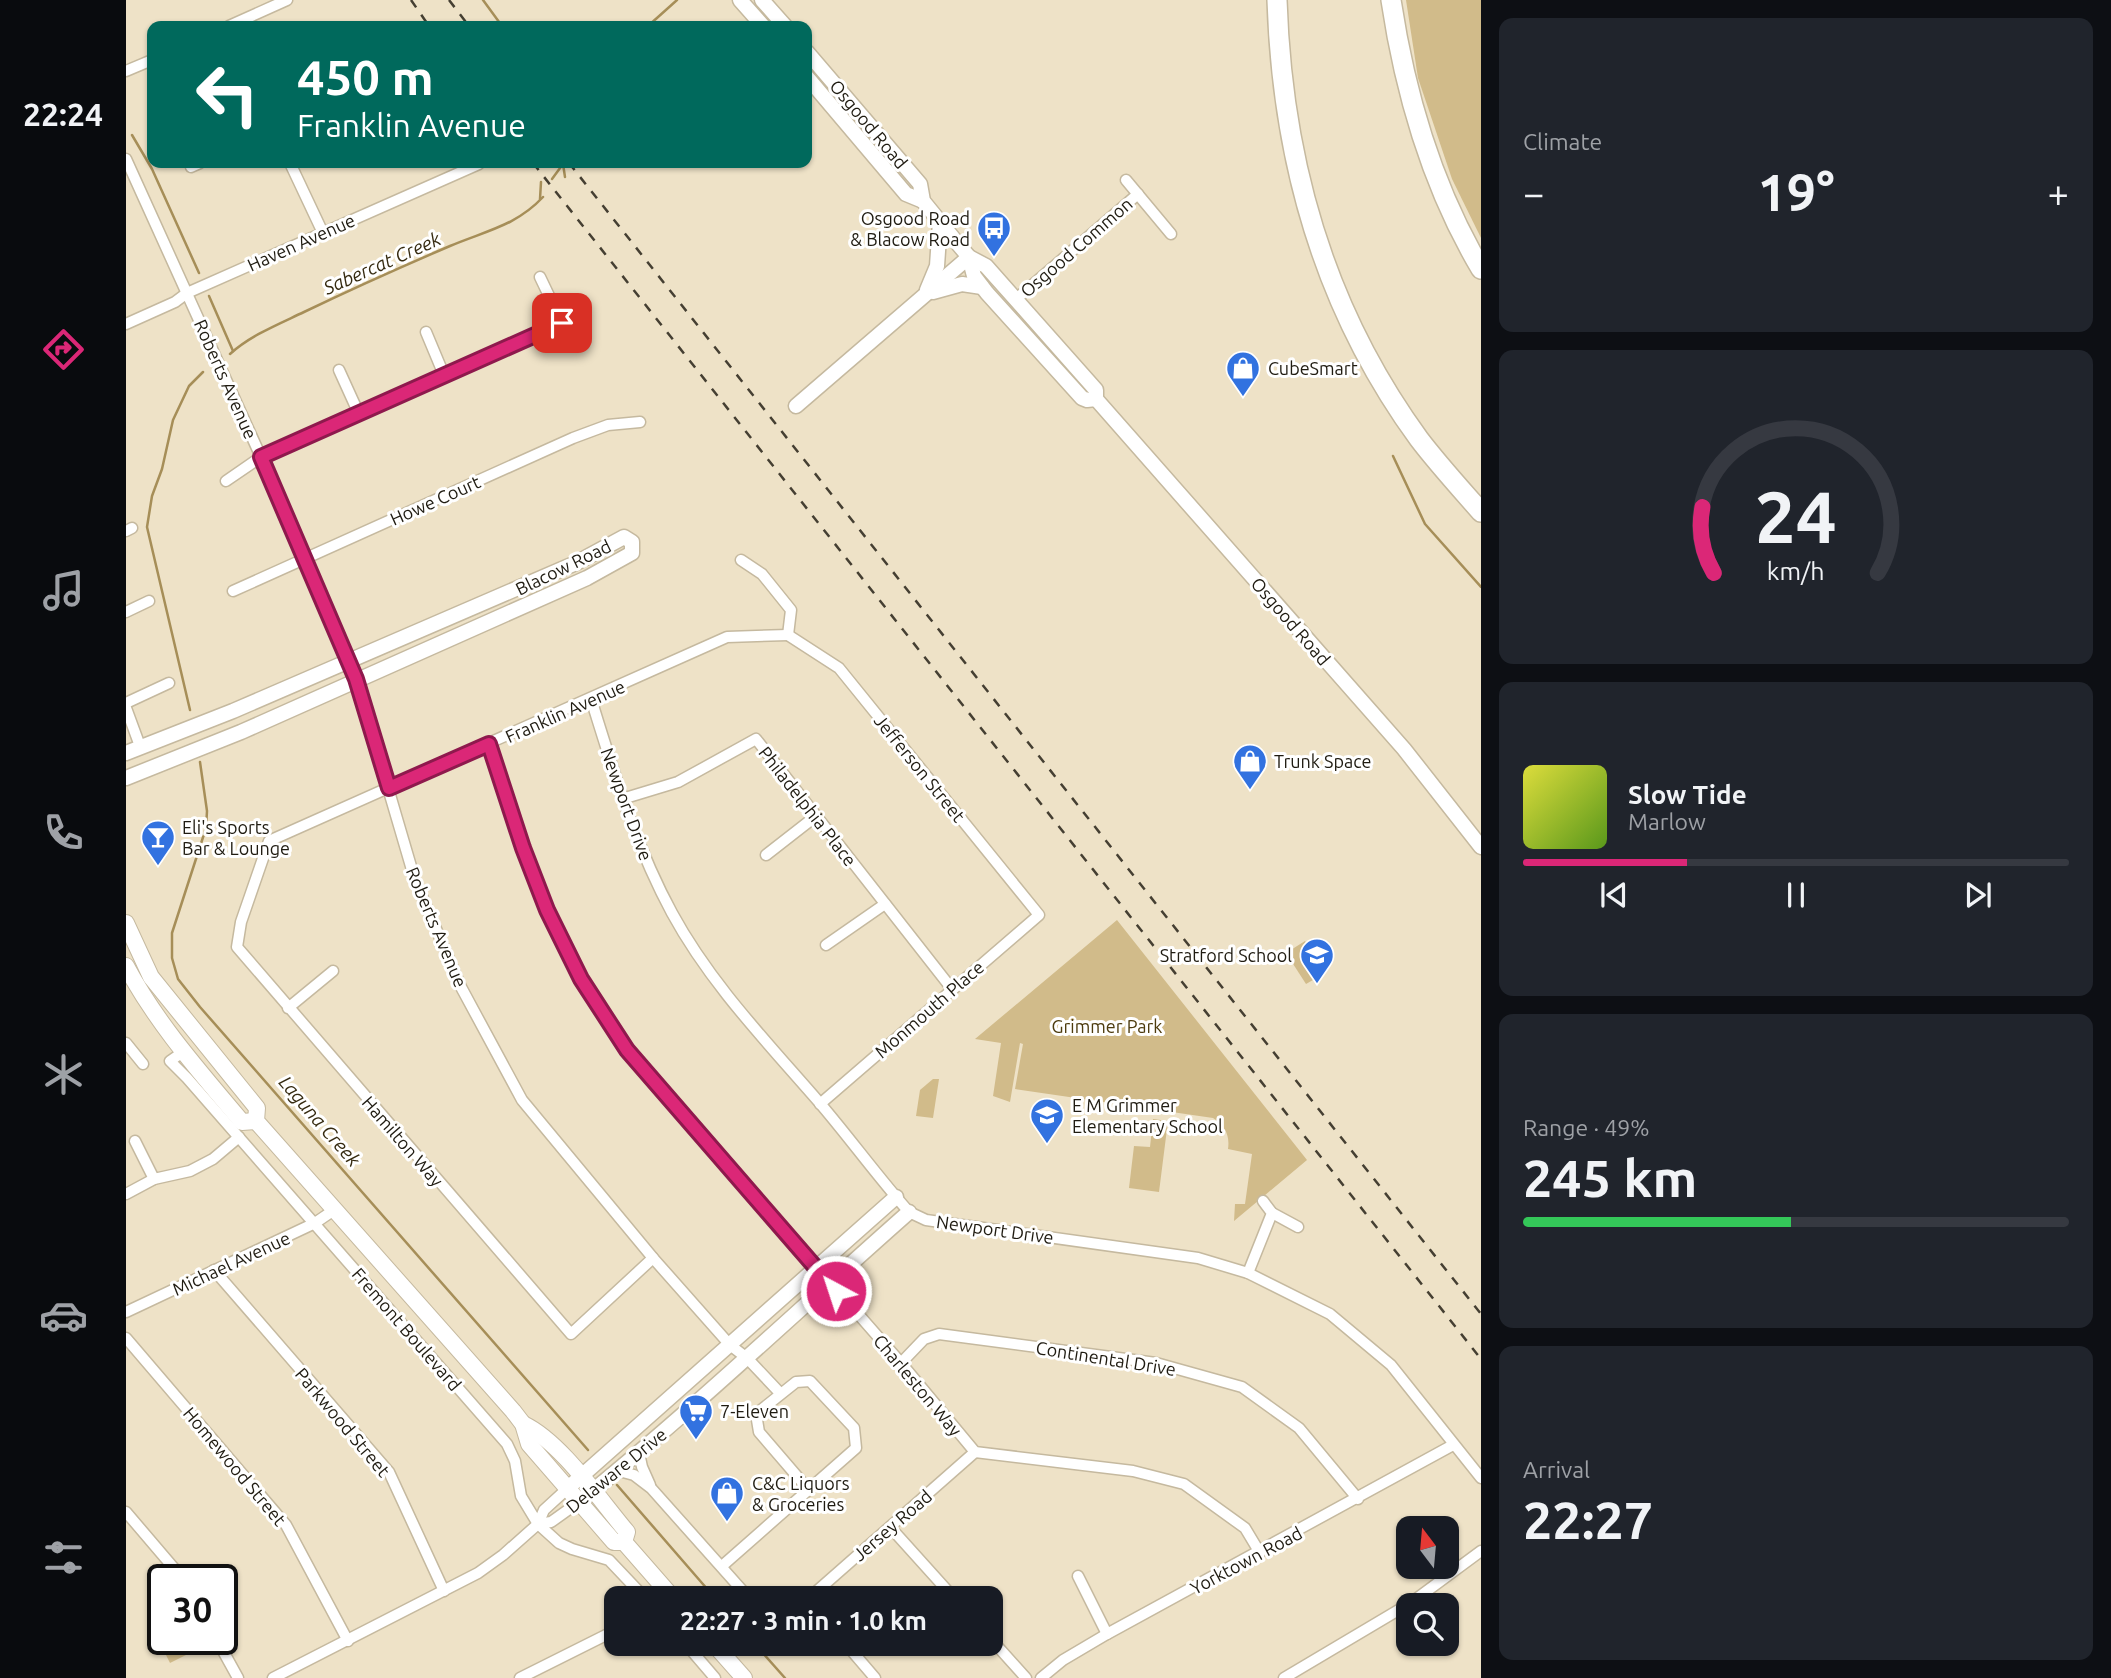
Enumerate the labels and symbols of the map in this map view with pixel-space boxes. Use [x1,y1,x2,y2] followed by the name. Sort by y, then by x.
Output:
[826,76,912,172] street label: Osgood Road
[1016,193,1136,301] street label: Osgood Common
[850,208,970,249] place label: Osgood Road & Blacow Road
[244,209,358,275] street label: Haven Avenue
[975,209,1013,258] bus stop icon: Osgood Road & Blacow Road
[319,227,444,299] water label: Sabercat Creek
[532,293,592,353] pin
[191,316,261,442] street label: Roberts Avenue
[1224,349,1262,398] shop icon: CubeSmart
[1268,358,1358,378] place label: CubeSmart
[387,471,483,529] street label: Howe Court
[512,535,614,599] street label: Blacow Road
[1248,573,1334,669] street label: Osgood Road
[502,676,628,746] street label: Franklin Avenue
[871,710,969,826] street label: Jefferson Street
[755,742,861,870] street label: Philadelphia Place
[1231,742,1269,791] shop icon: Trunk Space
[597,745,657,863] street label: Newport Drive
[1274,751,1371,771] place label: Trunk Space
[182,817,290,858] place label: Eli's Sports Bar & Lounge
[139,818,177,867] bar icon: Eli's Sports Bar & Lounge
[403,864,471,990] street label: Roberts Avenue
[1298,936,1336,985] school or university icon: Stratford School
[1160,945,1292,965] place label: Stratford School
[871,956,987,1062] street label: Monmouth Place
[1052,1016,1162,1036] park label: Grimmer Park
[275,1071,365,1171] water label: Laguna Creek
[359,1092,448,1190] street label: Hamilton Way
[1072,1095,1223,1136] place label: E M Grimmer Elementary School
[1028,1096,1066,1145] school or university icon: E M Grimmer Elementary School
[935,1211,1055,1247] street label: Newport Drive
[169,1227,293,1299] street label: Michael Avenue
[799,1254,873,1328] position arrow
[348,1264,466,1394] street label: Fremont Boulevard
[870,1330,966,1440] street label: Charleston Way
[1035,1337,1177,1379] street label: Continental Drive
[292,1364,394,1480] street label: Parkwood Street
[677,1392,715,1441] supermarket icon: 7-Eleven
[720,1401,789,1421] place label: 7-Eleven
[180,1403,290,1529] street label: Homewood Street
[562,1423,670,1517] street label: Delaware Drive
[752,1473,850,1514] place label: C&C Liquors & Groceries
[708,1474,746,1523] shop icon: C&C Liquors & Groceries
[849,1485,935,1565] street label: Jersey Road
[1396,1516,1460,1578] north arrow
[1187,1522,1305,1598] street label: Yorktown Road
[147,1564,238,1655] speed limit sign: 30

